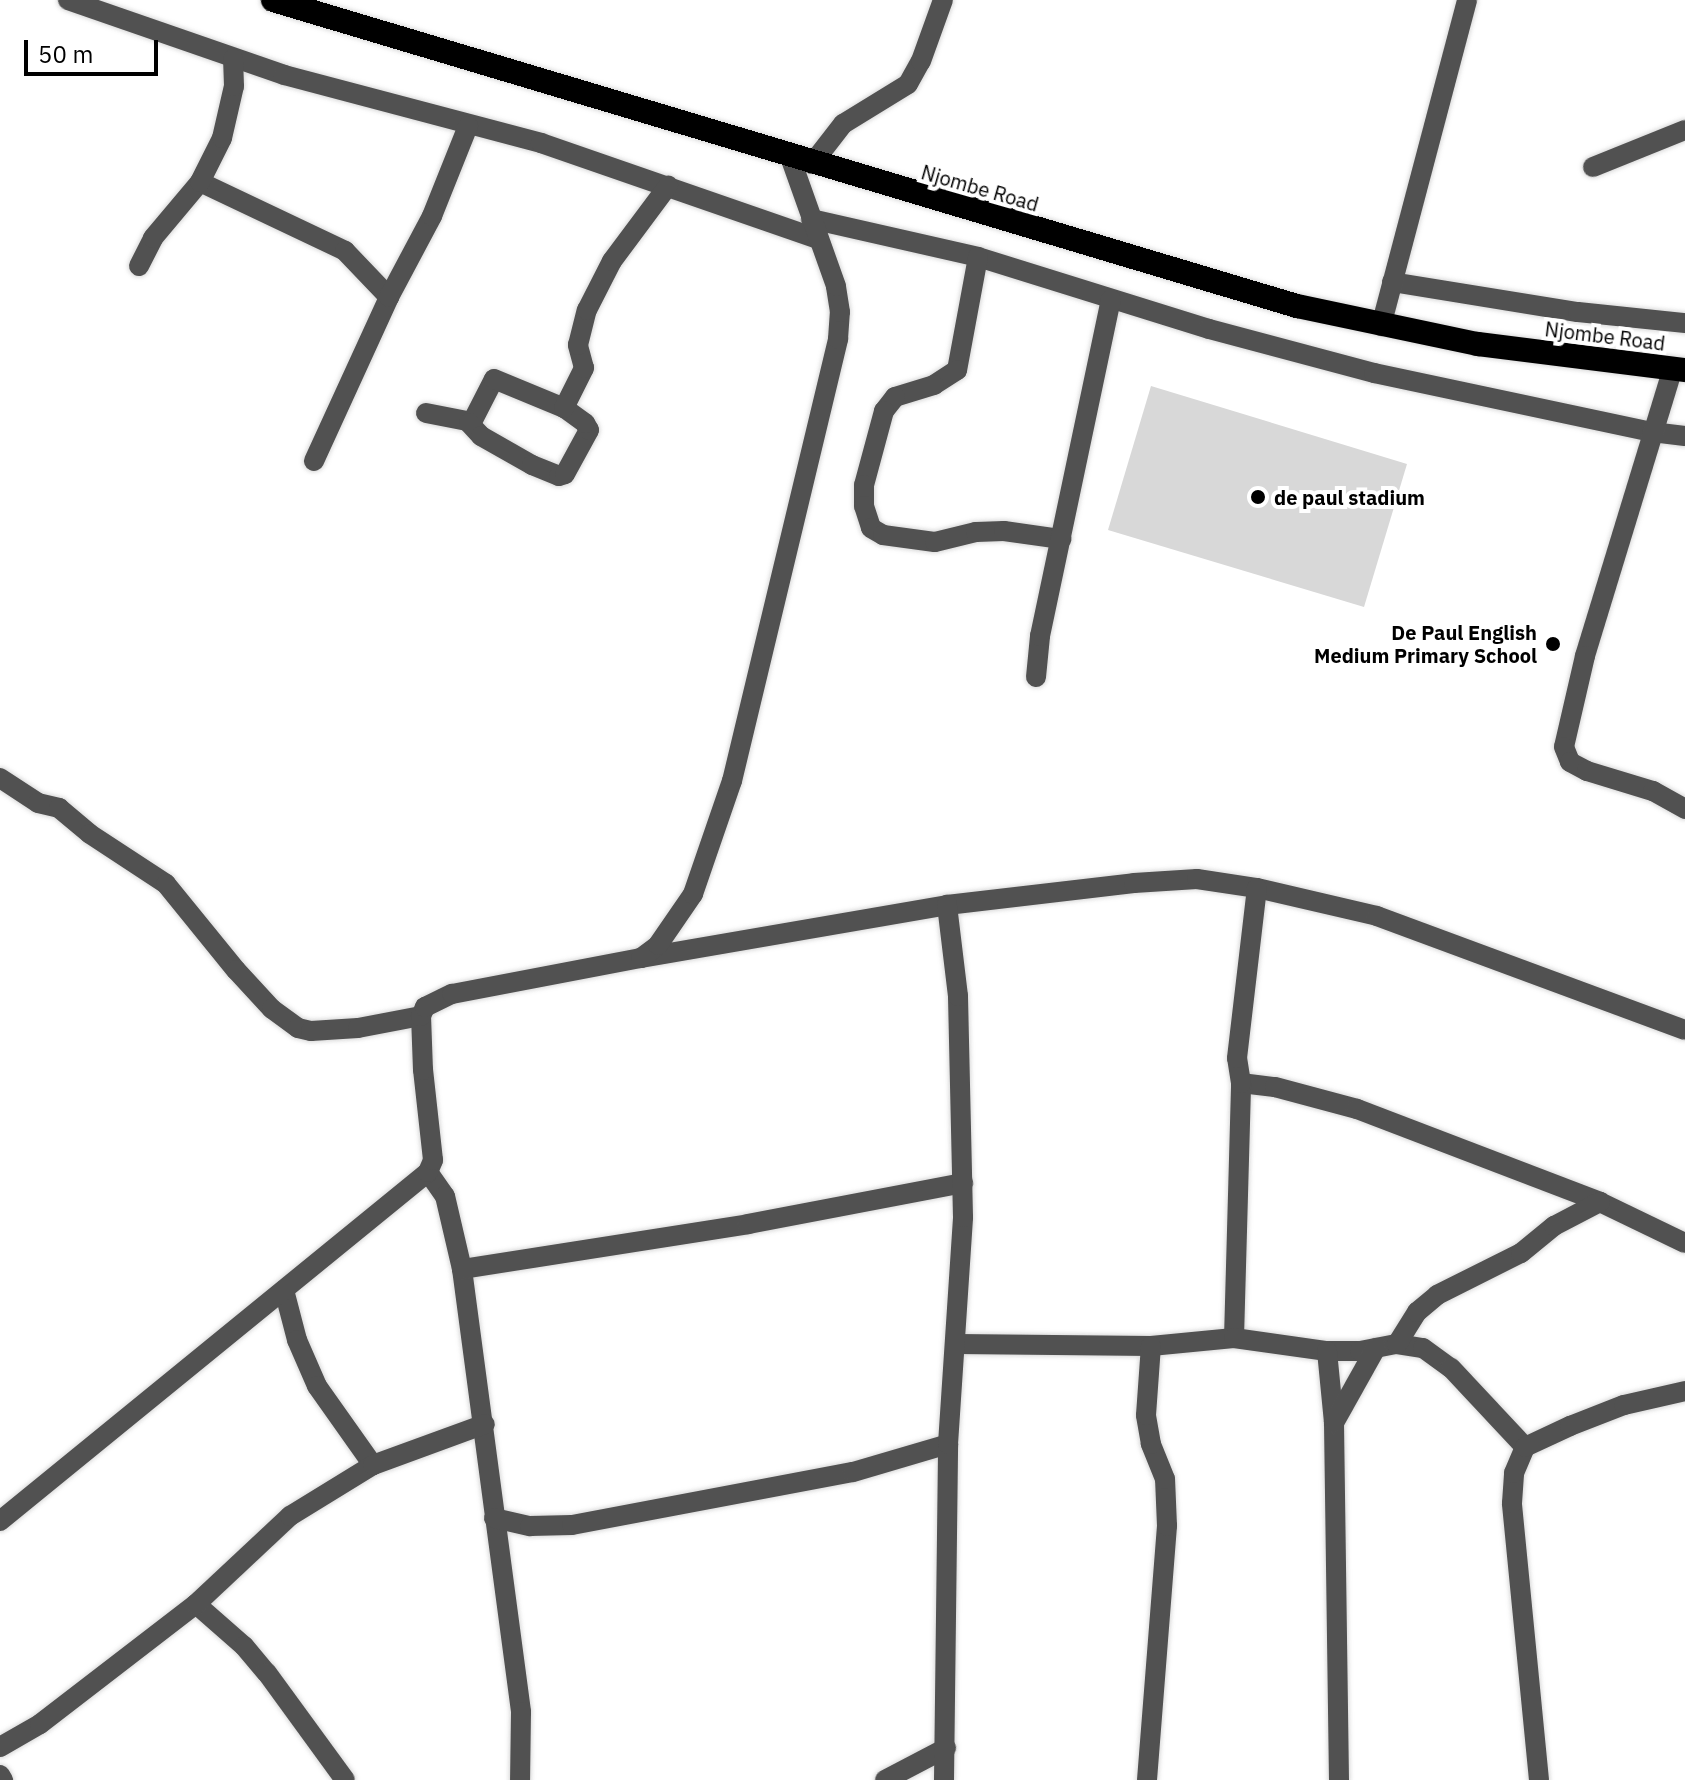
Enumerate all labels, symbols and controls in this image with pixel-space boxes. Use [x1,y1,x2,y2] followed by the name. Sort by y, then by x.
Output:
[28,24,162,74] scale bar
[38,38,93,70] text: 50 m
[918,160,1042,216] street label: Njombe Road
[1543,317,1667,355] street label: Njombe Road
[1274,485,1425,509] place label: de paul stadium
[1249,488,1267,506] marker: de paul stadium
[1314,620,1537,667] place label: De Paul English Medium Primary School
[1544,635,1562,653] marker: De Paul English Medium Primary School

